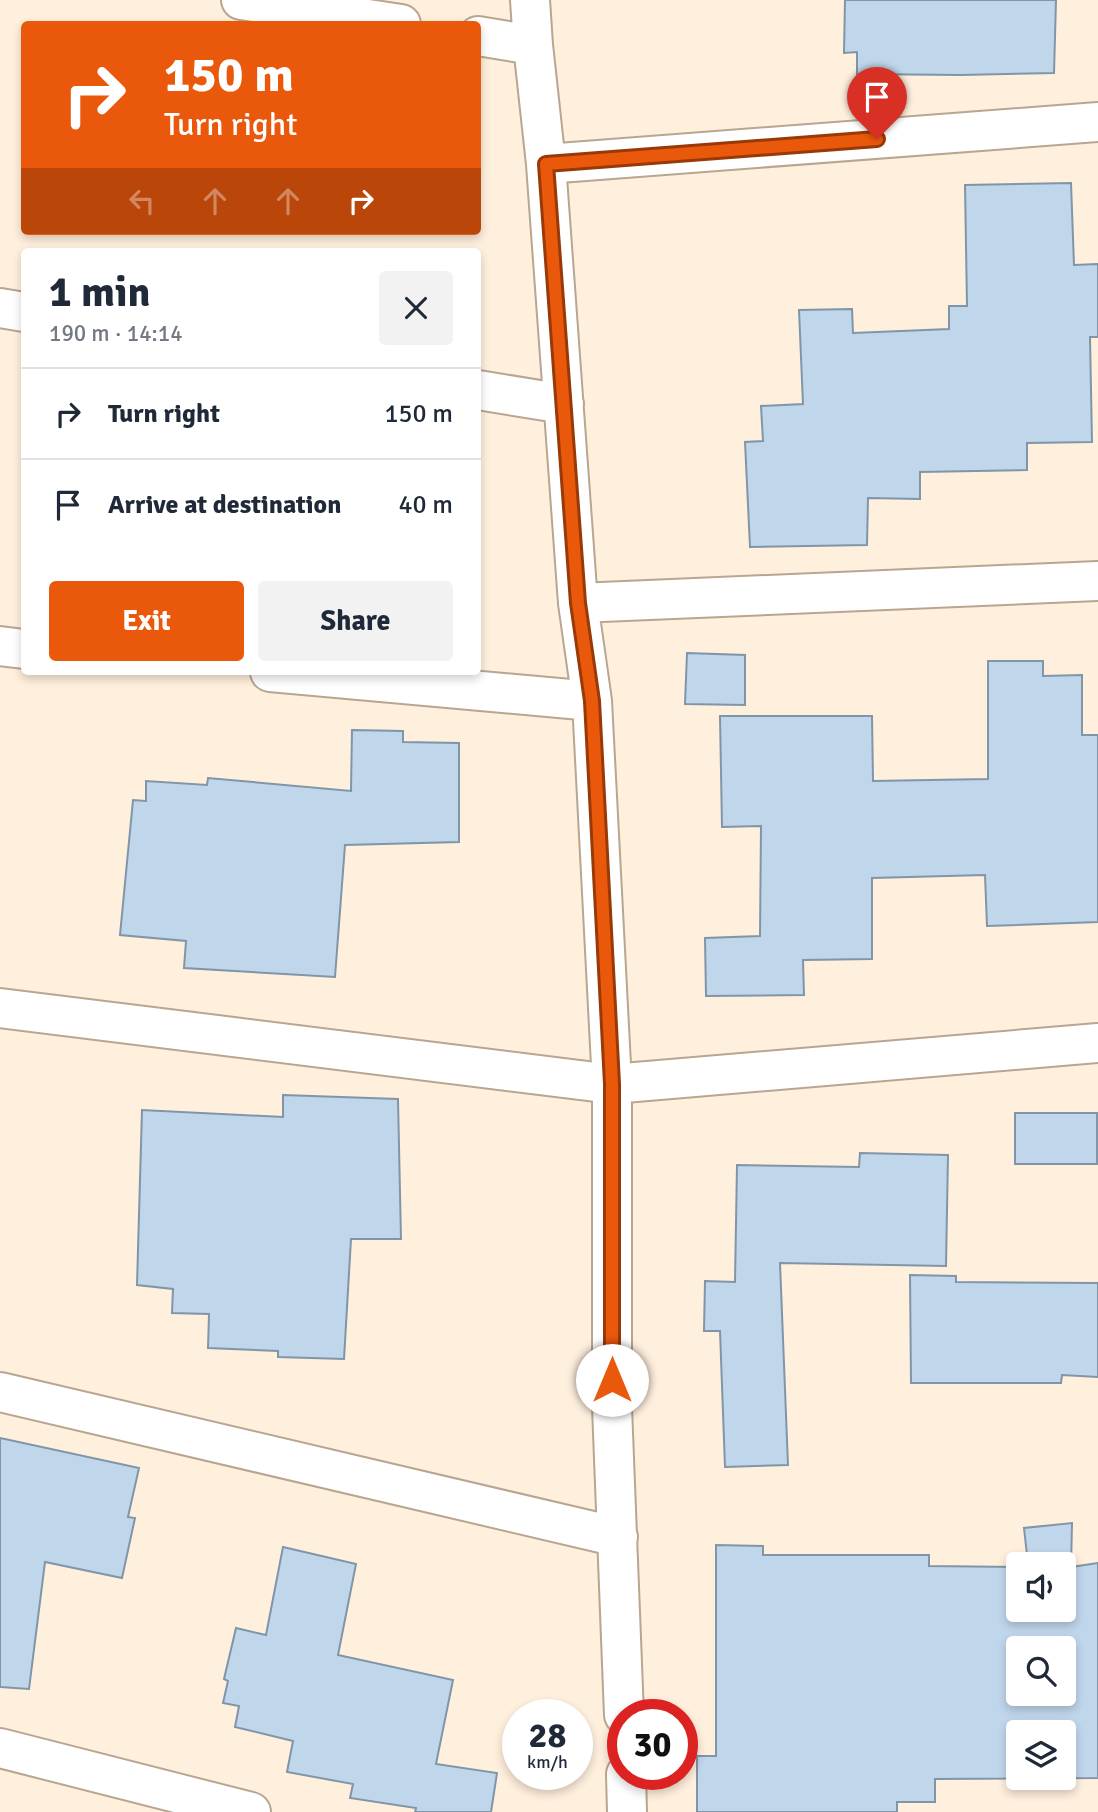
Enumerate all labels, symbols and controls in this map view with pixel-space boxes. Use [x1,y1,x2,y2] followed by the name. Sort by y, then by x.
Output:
[164,45,294,105] text: 150 m
[49,49,140,140] icon: right
[847,67,907,139] pin
[858,78,896,116] icon: arrive
[164,105,297,144] text: Turn right
[123,182,161,220] icon: left
[196,182,234,220] icon: ahead
[269,182,307,220] icon: ahead
[342,182,380,220] icon: right
[49,267,150,318] text: 1 min
[379,271,453,345] button: close
[49,319,183,348] text: 190 m · 14:14
[49,395,87,433] icon: right
[108,398,220,430] text: Turn right
[384,398,453,430] text: 150 m
[49,486,87,524] icon: arrive
[108,489,341,521] text: Arrive at destination
[398,489,453,521] text: 40 m
[49,581,244,661] button: Exit
[258,581,453,661] button: Share
[575,1343,649,1417] position arrow
[1006,1552,1076,1790] map controls
[1006,1552,1076,1622] button: sound
[1006,1636,1076,1706] button: search
[607,1699,698,1790] speed limit sign: 30
[529,1714,566,1757] text: 28
[1006,1720,1076,1790] button: layers
[527,1751,568,1773] text: km/h

